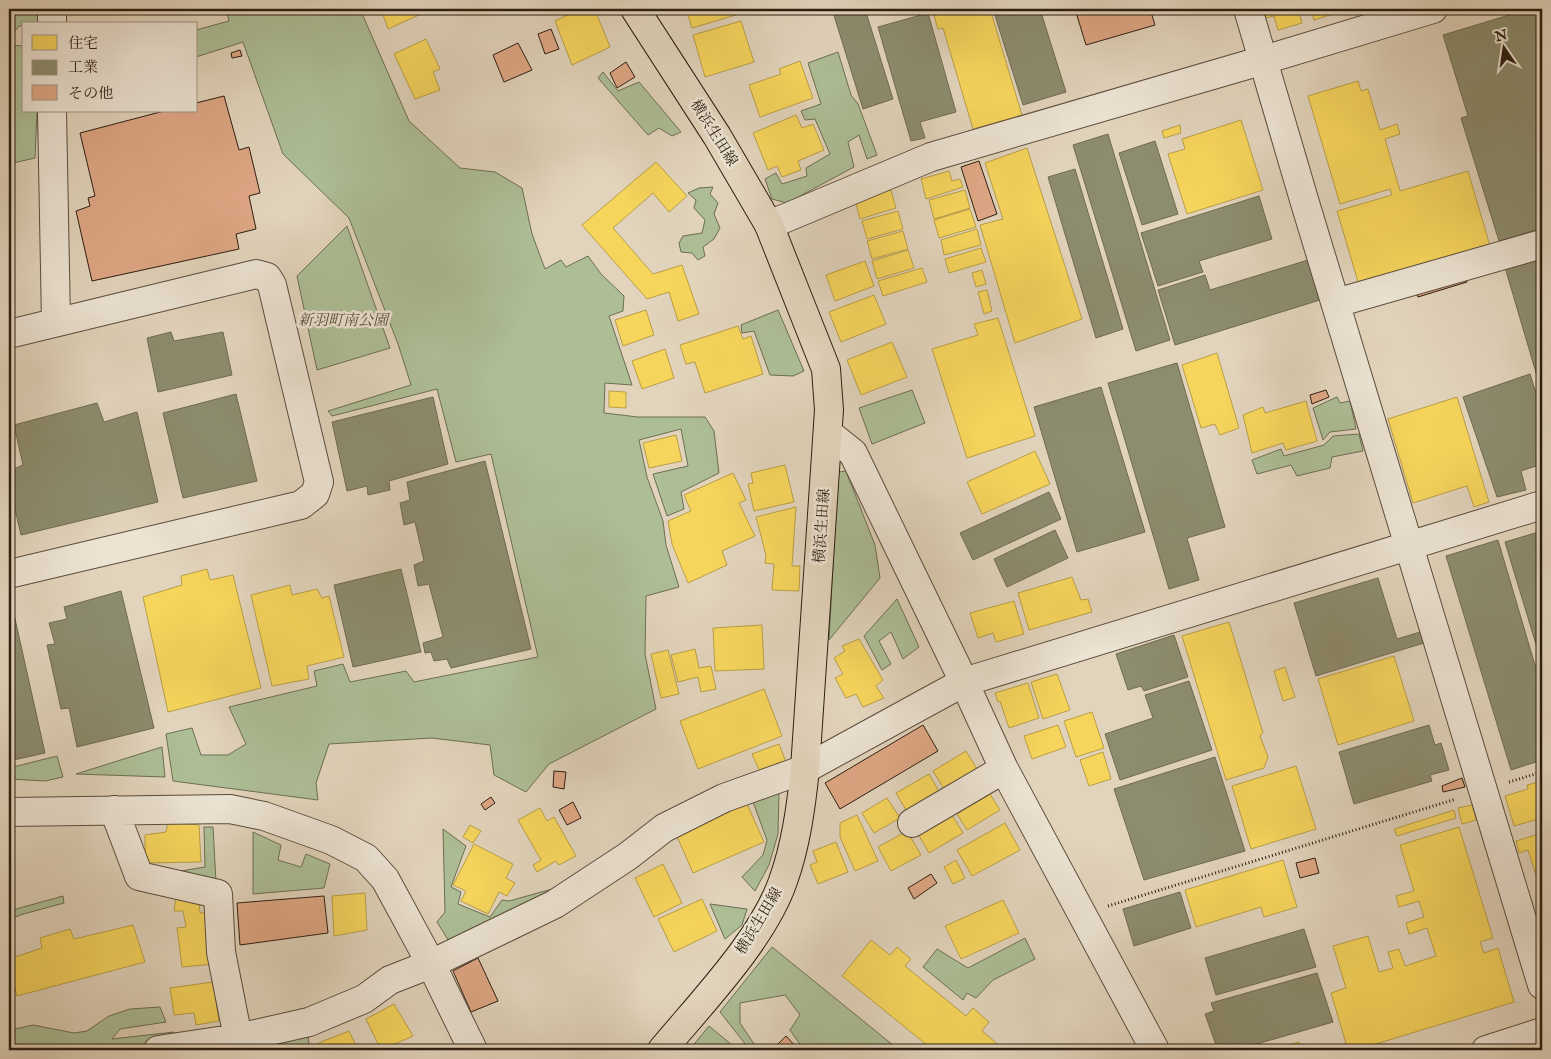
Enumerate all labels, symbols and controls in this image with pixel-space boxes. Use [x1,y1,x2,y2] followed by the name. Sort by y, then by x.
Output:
[22,22,198,112] legend
[1478,22,1528,72] north arrow
[1492,26,1509,47] text: N
[68,34,98,53] text: 住宅
[68,58,98,77] text: 工業
[68,84,113,103] text: その他
[686,96,742,170] street label: 横浜生田線
[298,311,391,330] park label: 新羽町南公園
[810,488,834,564] street label: 横浜生田線
[732,884,786,958] street label: 横浜生田線

